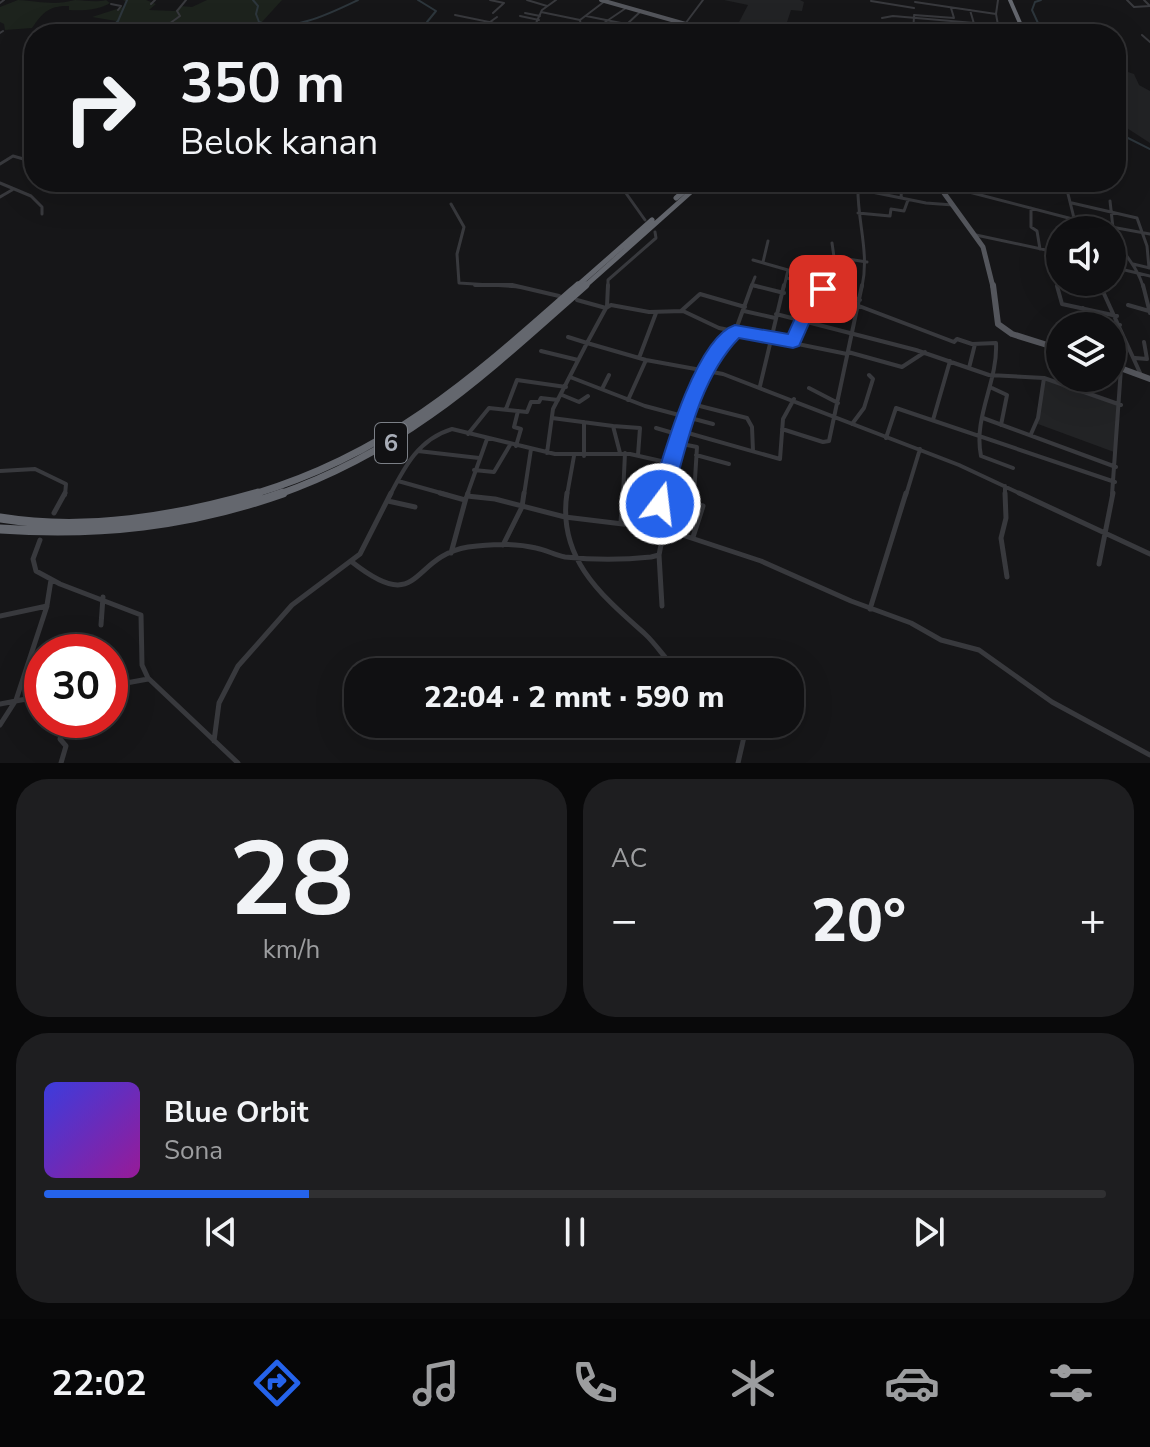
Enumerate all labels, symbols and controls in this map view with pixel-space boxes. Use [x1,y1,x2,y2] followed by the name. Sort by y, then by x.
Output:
[180,45,345,122] text: 350 m
[48,56,152,160] icon: right
[180,118,378,167] text: Belok kanan
[1046,216,1126,392] map controls
[1046,216,1126,296] button: sound
[789,255,857,323] pin
[801,267,845,311] icon: arrive
[1046,312,1126,392] button: layers
[375,423,407,463] road number: 6
[618,462,702,546] position arrow
[24,634,128,738] speed limit sign: 30
[424,677,724,718] text: 22:04 · 2 mnt · 590 m
[229,809,354,951] text: 28
[611,841,647,876] text: AC
[811,880,906,962] text: 20°
[611,891,637,951] text: −
[1080,891,1106,951] text: +
[263,932,320,967] text: km/h
[164,1092,308,1133] text: Blue Orbit
[164,1133,223,1168] text: Sona
[199,1210,243,1254] icon: previous
[553,1210,597,1254] icon: pause
[907,1210,951,1254] icon: next
[249,1355,305,1411] icon: directions
[408,1355,464,1411] icon: music
[567,1355,623,1411] icon: phone
[725,1355,781,1411] icon: climate
[884,1355,940,1411] icon: car
[1043,1355,1099,1411] icon: filters
[51,1359,147,1408] text: 22:02

